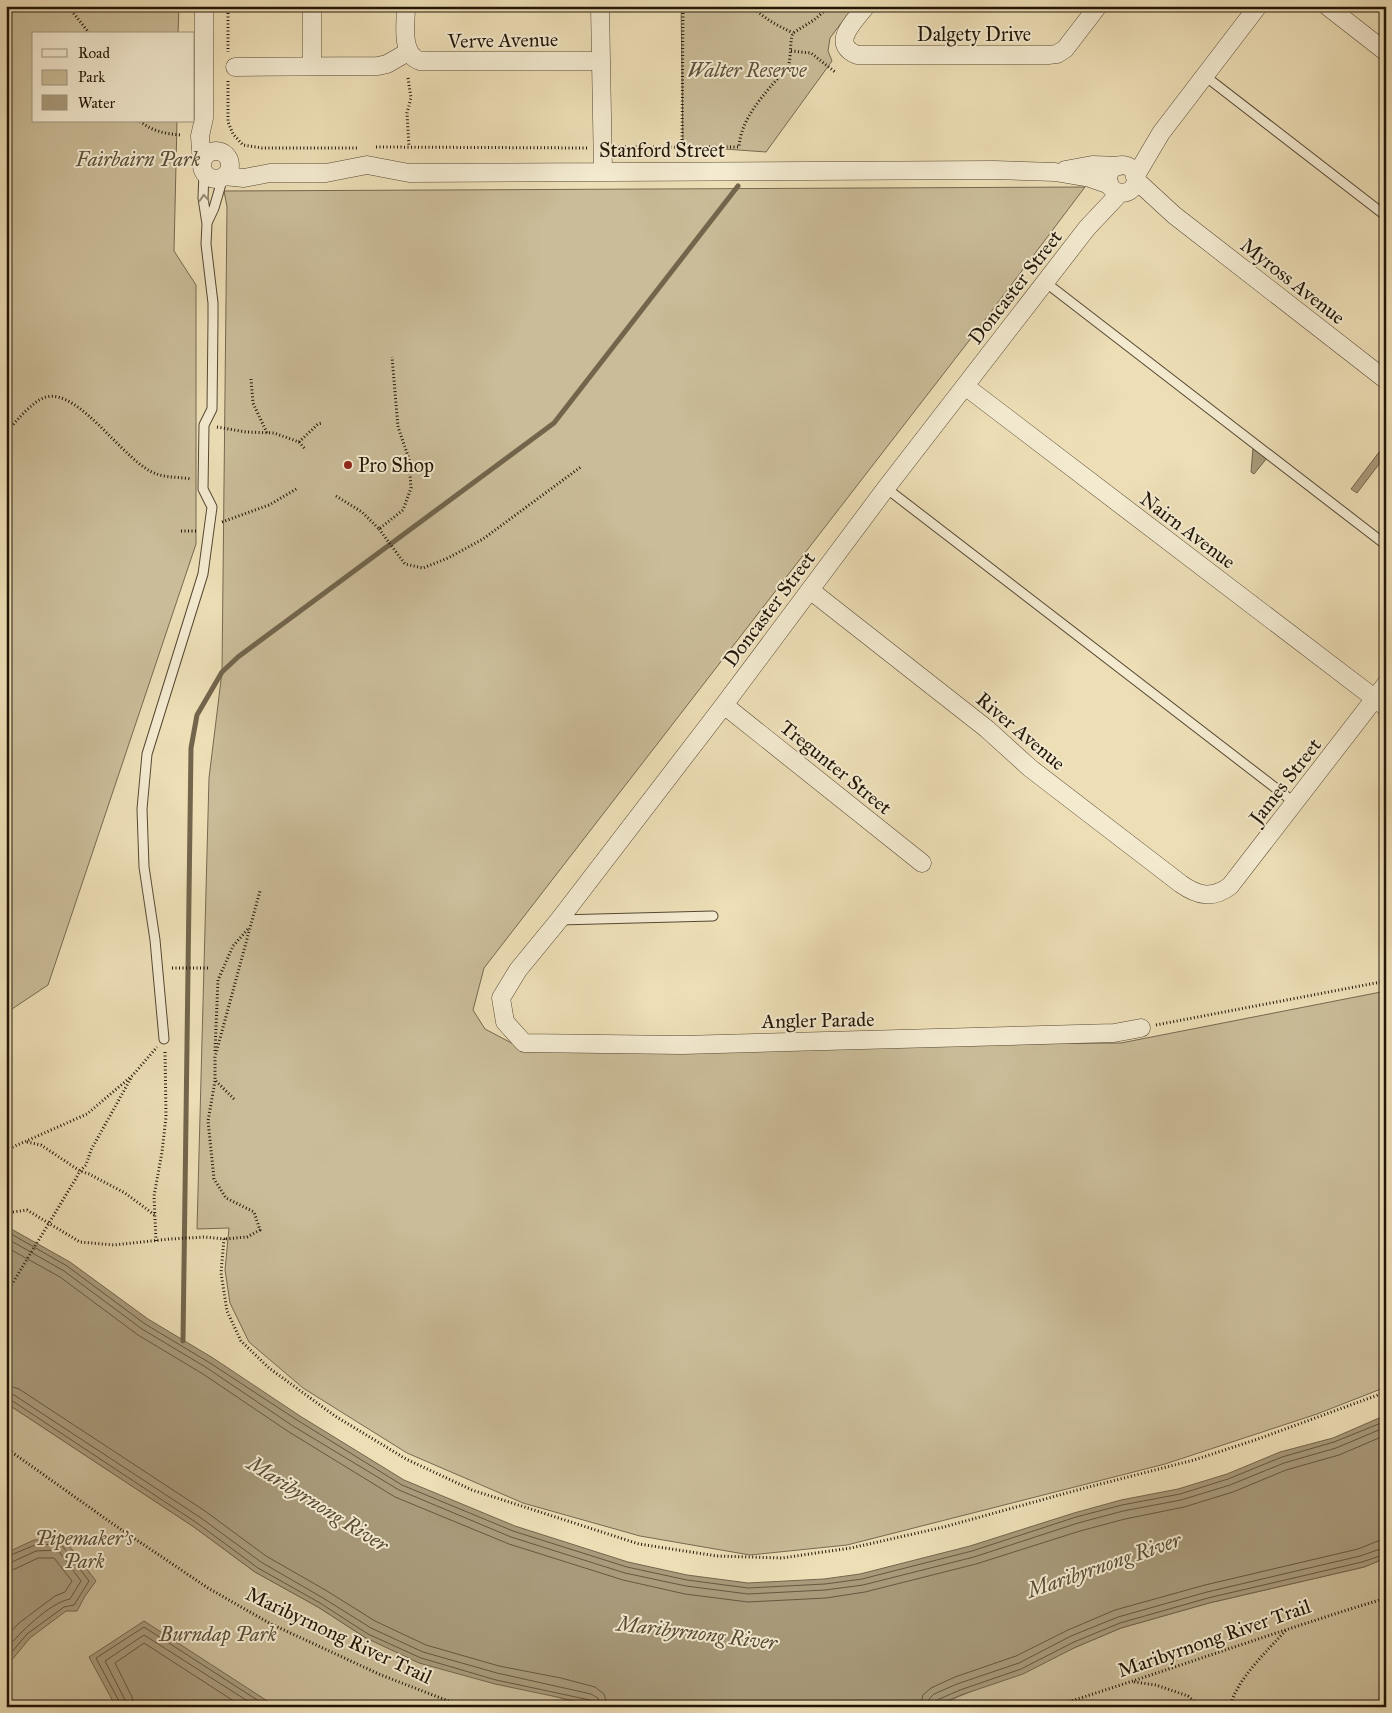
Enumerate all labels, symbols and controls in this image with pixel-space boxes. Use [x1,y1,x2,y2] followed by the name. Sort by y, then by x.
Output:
[917,22,1031,47] street label: Dalgety Drive
[446,27,559,53] street label: Verve Avenue
[32,32,195,122] legend
[78,44,110,62] text: Road
[688,58,807,82] park label: Walter Reserve
[78,68,105,86] text: Park
[78,94,115,112] text: Water
[599,138,725,162] street label: Stanford Street
[75,147,200,171] park label: Fairbairn Park
[198,194,209,202] one-way arrow
[963,225,1067,349] street label: Doncaster Street
[1236,233,1350,329] street label: Myross Avenue
[358,453,434,477] place label: Pro Shop
[342,459,354,471] marker: Pro Shop
[1136,486,1240,574] street label: Nairn Avenue
[718,547,820,671] street label: Doncaster Street
[972,687,1070,775] street label: River Avenue
[775,715,897,820] street label: Tregunter Street
[1243,733,1327,831] street label: James Street
[760,1007,875,1034] street label: Angler Parade
[241,1449,394,1558] water label: Maribyrnong River
[35,1526,134,1573] park label: Pipemaker's Park
[1022,1526,1186,1604] water label: Maribyrnong River
[242,1581,436,1690] street label: Maribyrnong River Trail
[1114,1593,1315,1683] street label: Maribyrnong River Trail
[613,1610,780,1656] water label: Maribyrnong River
[158,1622,277,1647] park label: Burndap Park

